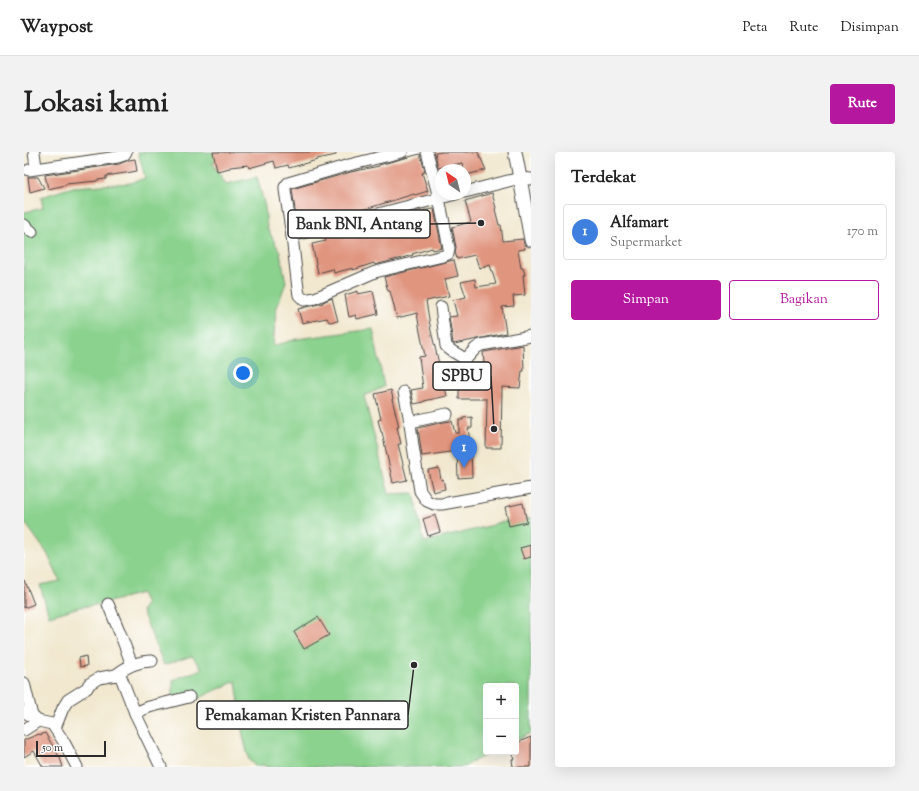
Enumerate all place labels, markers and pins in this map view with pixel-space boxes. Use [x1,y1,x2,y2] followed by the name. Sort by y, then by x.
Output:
[288,210,430,238] callout: Bank BNI, Antang
[433,362,491,390] callout: SPBU
[451,435,477,468] pin: 1
[197,701,408,729] callout: Pemakaman Kristen Pannara

